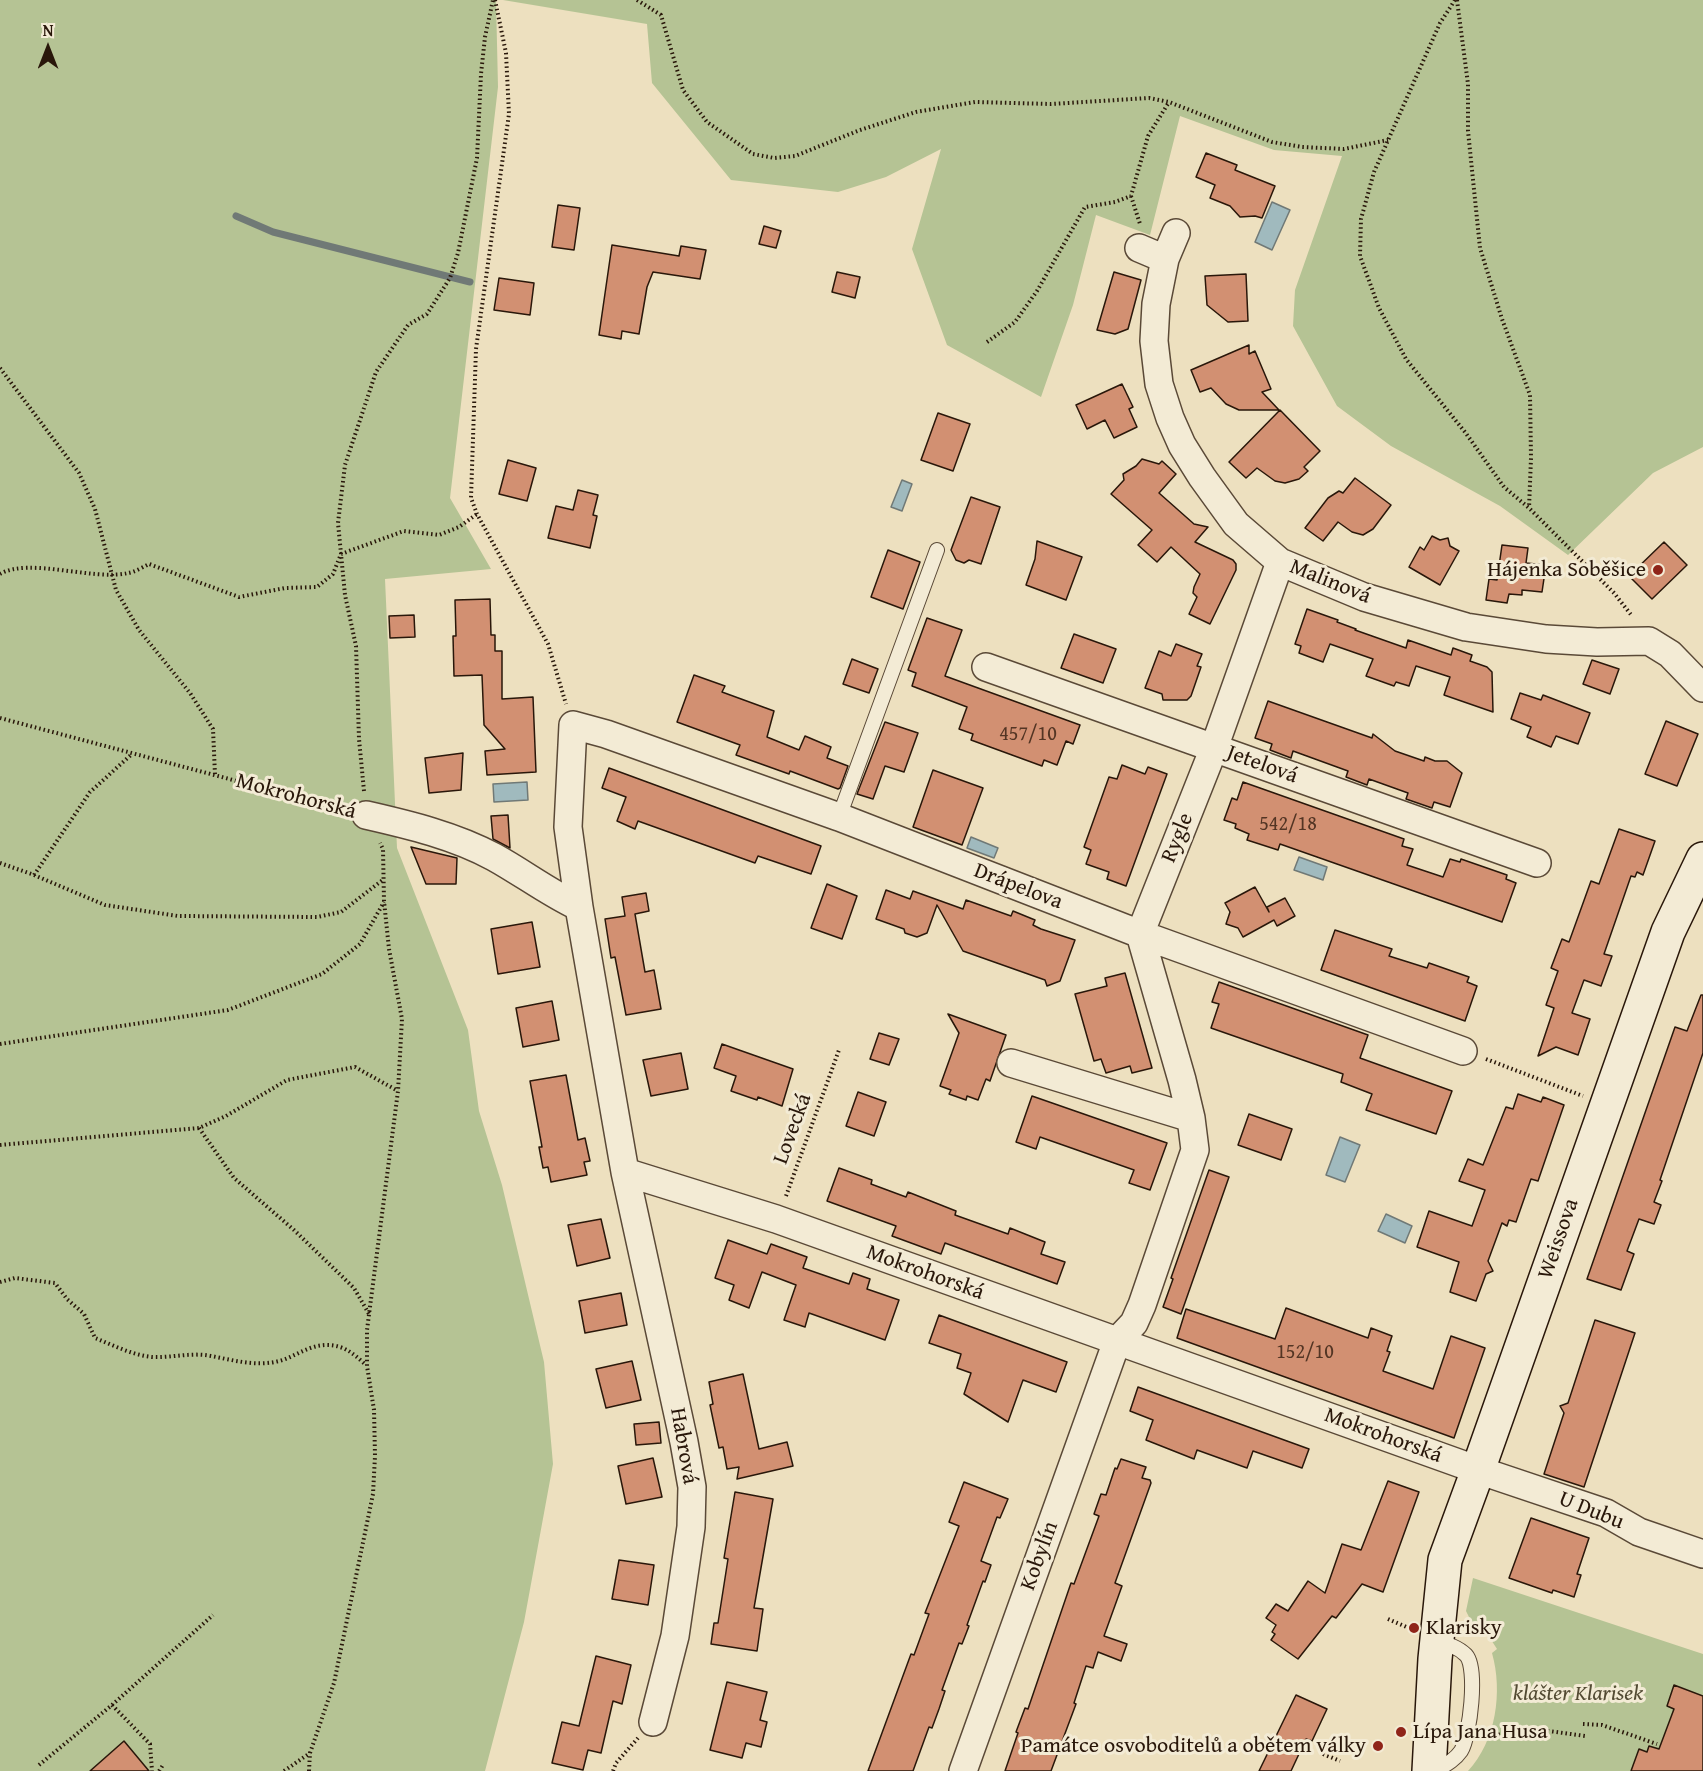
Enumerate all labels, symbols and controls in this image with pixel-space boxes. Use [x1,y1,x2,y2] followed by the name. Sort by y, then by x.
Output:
[18,18,78,78] north arrow
[43,18,53,42] text: N
[1286,554,1374,610] street label: Malinová
[1487,557,1646,583] place label: Hájenka Soběšice
[1651,563,1665,577] marker: Hájenka Soběšice
[999,723,1057,747] house number: 457/10
[1223,740,1301,790] street label: Jetelová
[233,768,359,826] street label: Mokrohorská
[1156,809,1200,867] street label: Rygle
[1259,813,1317,837] house number: 542/18
[970,858,1066,916] street label: Drápelova
[768,1090,818,1168] street label: Lovecká
[1533,1195,1585,1283] street label: Weissova
[863,1240,987,1306] street label: Mokrohorská
[1276,1341,1334,1365] house number: 152/10
[1321,1403,1445,1469] street label: Mokrohorská
[663,1406,703,1486] street label: Habrová
[1555,1486,1627,1536] street label: U Dubu
[1015,1518,1065,1594] street label: Kobylín
[1426,1615,1502,1641] place label: Klarisky
[1407,1621,1421,1635] marker: Klarisky
[1513,1681,1643,1707] park label: klášter Klarisek
[1413,1719,1548,1745] place label: Lípa Jana Husa
[1394,1725,1408,1739] marker: Lípa Jana Husa
[1021,1733,1366,1759] place label: Památce osvoboditelů a obětem války
[1371,1739,1385,1753] marker: Památce osvoboditelů a obětem války

